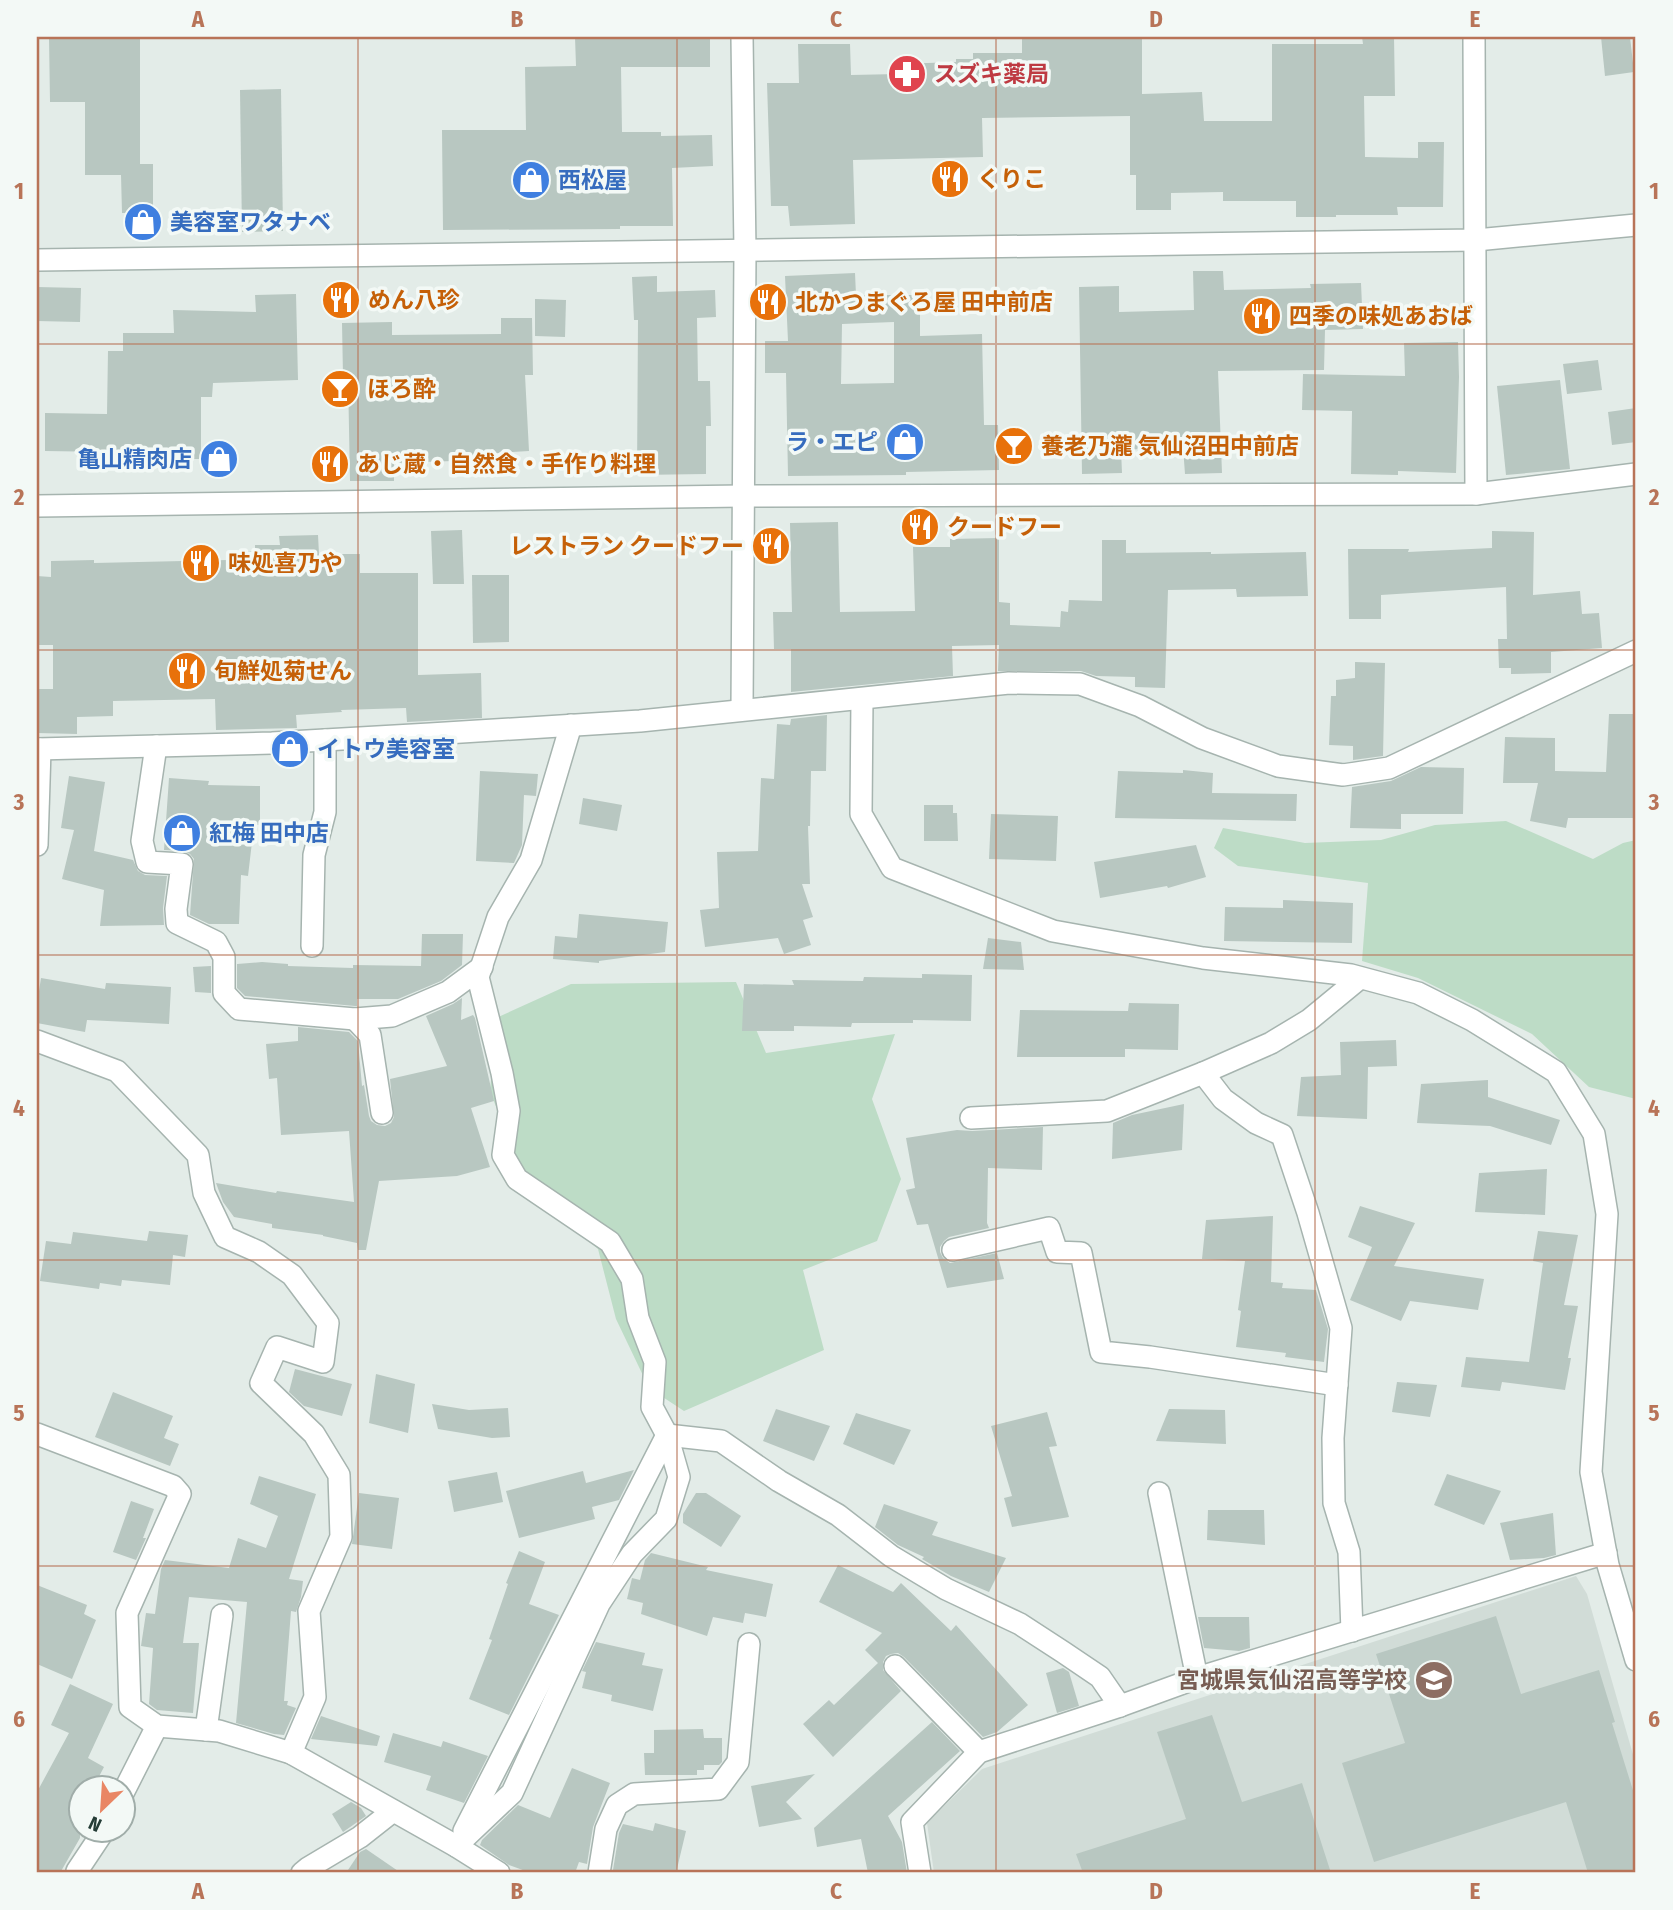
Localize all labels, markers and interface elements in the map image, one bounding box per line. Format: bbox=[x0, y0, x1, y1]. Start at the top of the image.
text: A bbox=[191, 5, 205, 33]
text: B bbox=[511, 5, 524, 33]
text: C bbox=[830, 5, 842, 33]
text: D bbox=[1149, 5, 1163, 33]
text: E bbox=[1470, 5, 1481, 33]
pharmacy icon: スズキ薬局 bbox=[886, 53, 928, 95]
place label: スズキ薬局 bbox=[934, 60, 1049, 88]
restaurant icon: くりこ bbox=[929, 158, 971, 200]
shop icon: 西松屋 bbox=[510, 159, 552, 201]
place label: くりこ bbox=[977, 165, 1046, 193]
place label: 西松屋 bbox=[558, 166, 627, 194]
text: 1 bbox=[14, 177, 24, 205]
text: 1 bbox=[1649, 177, 1659, 205]
shop icon: 美容室ワタナベ bbox=[122, 201, 164, 243]
place label: 美容室ワタナベ bbox=[170, 208, 331, 236]
restaurant icon: めん八珍 bbox=[320, 279, 362, 321]
restaurant icon: 北かつまぐろ屋 田中前店 bbox=[747, 281, 789, 323]
place label: めん八珍 bbox=[368, 286, 460, 314]
place label: 北かつまぐろ屋 田中前店 bbox=[795, 288, 1053, 316]
restaurant icon: 四季の味処あおば bbox=[1241, 295, 1283, 337]
place label: 四季の味処あおば bbox=[1289, 302, 1473, 330]
bar icon: ほろ酔 bbox=[319, 368, 361, 410]
place label: ほろ酔 bbox=[367, 375, 436, 403]
shop icon: ラ・エピ bbox=[884, 421, 926, 463]
bar icon: 養老乃瀧 気仙沼田中前店 bbox=[993, 425, 1035, 467]
place label: ラ・エピ bbox=[786, 428, 878, 456]
place label: 養老乃瀧 気仙沼田中前店 bbox=[1041, 432, 1299, 460]
shop icon: 亀山精肉店 bbox=[198, 438, 240, 480]
restaurant icon: あじ蔵・自然食・手作り料理 bbox=[309, 443, 351, 485]
place label: 亀山精肉店 bbox=[77, 445, 192, 473]
place label: あじ蔵・自然食・手作り料理 bbox=[357, 450, 656, 478]
text: 2 bbox=[13, 483, 25, 511]
text: 2 bbox=[1648, 483, 1660, 511]
restaurant icon: クードフー bbox=[899, 506, 941, 548]
place label: クードフー bbox=[947, 513, 1062, 541]
restaurant icon: レストラン クードフー bbox=[750, 525, 792, 567]
place label: レストラン クードフー bbox=[509, 532, 744, 560]
restaurant icon: 味処喜乃や bbox=[180, 542, 222, 584]
place label: 味処喜乃や bbox=[228, 549, 343, 577]
restaurant icon: 旬鮮処菊せん bbox=[166, 650, 208, 692]
place label: 旬鮮処菊せん bbox=[214, 657, 352, 685]
shop icon: イトウ美容室 bbox=[269, 728, 311, 770]
place label: イトウ美容室 bbox=[317, 735, 455, 763]
text: 3 bbox=[13, 788, 25, 816]
text: 3 bbox=[1648, 788, 1660, 816]
shop icon: 紅梅 田中店 bbox=[161, 812, 203, 854]
place label: 紅梅 田中店 bbox=[209, 819, 329, 847]
text: 4 bbox=[13, 1094, 25, 1122]
text: 4 bbox=[1648, 1094, 1660, 1122]
text: 5 bbox=[13, 1399, 25, 1427]
text: 5 bbox=[1648, 1399, 1660, 1427]
school or university icon: 宮城県気仙沼高等学校 bbox=[1413, 1659, 1455, 1701]
place label: 宮城県気仙沼高等学校 bbox=[1177, 1666, 1407, 1694]
text: 6 bbox=[13, 1705, 25, 1733]
text: 6 bbox=[1648, 1705, 1660, 1733]
north arrow bbox=[66, 1773, 136, 1843]
text: N bbox=[85, 1811, 105, 1837]
text: A bbox=[191, 1877, 205, 1905]
text: B bbox=[511, 1877, 524, 1905]
text: C bbox=[830, 1877, 842, 1905]
text: D bbox=[1149, 1877, 1163, 1905]
text: E bbox=[1470, 1877, 1481, 1905]

